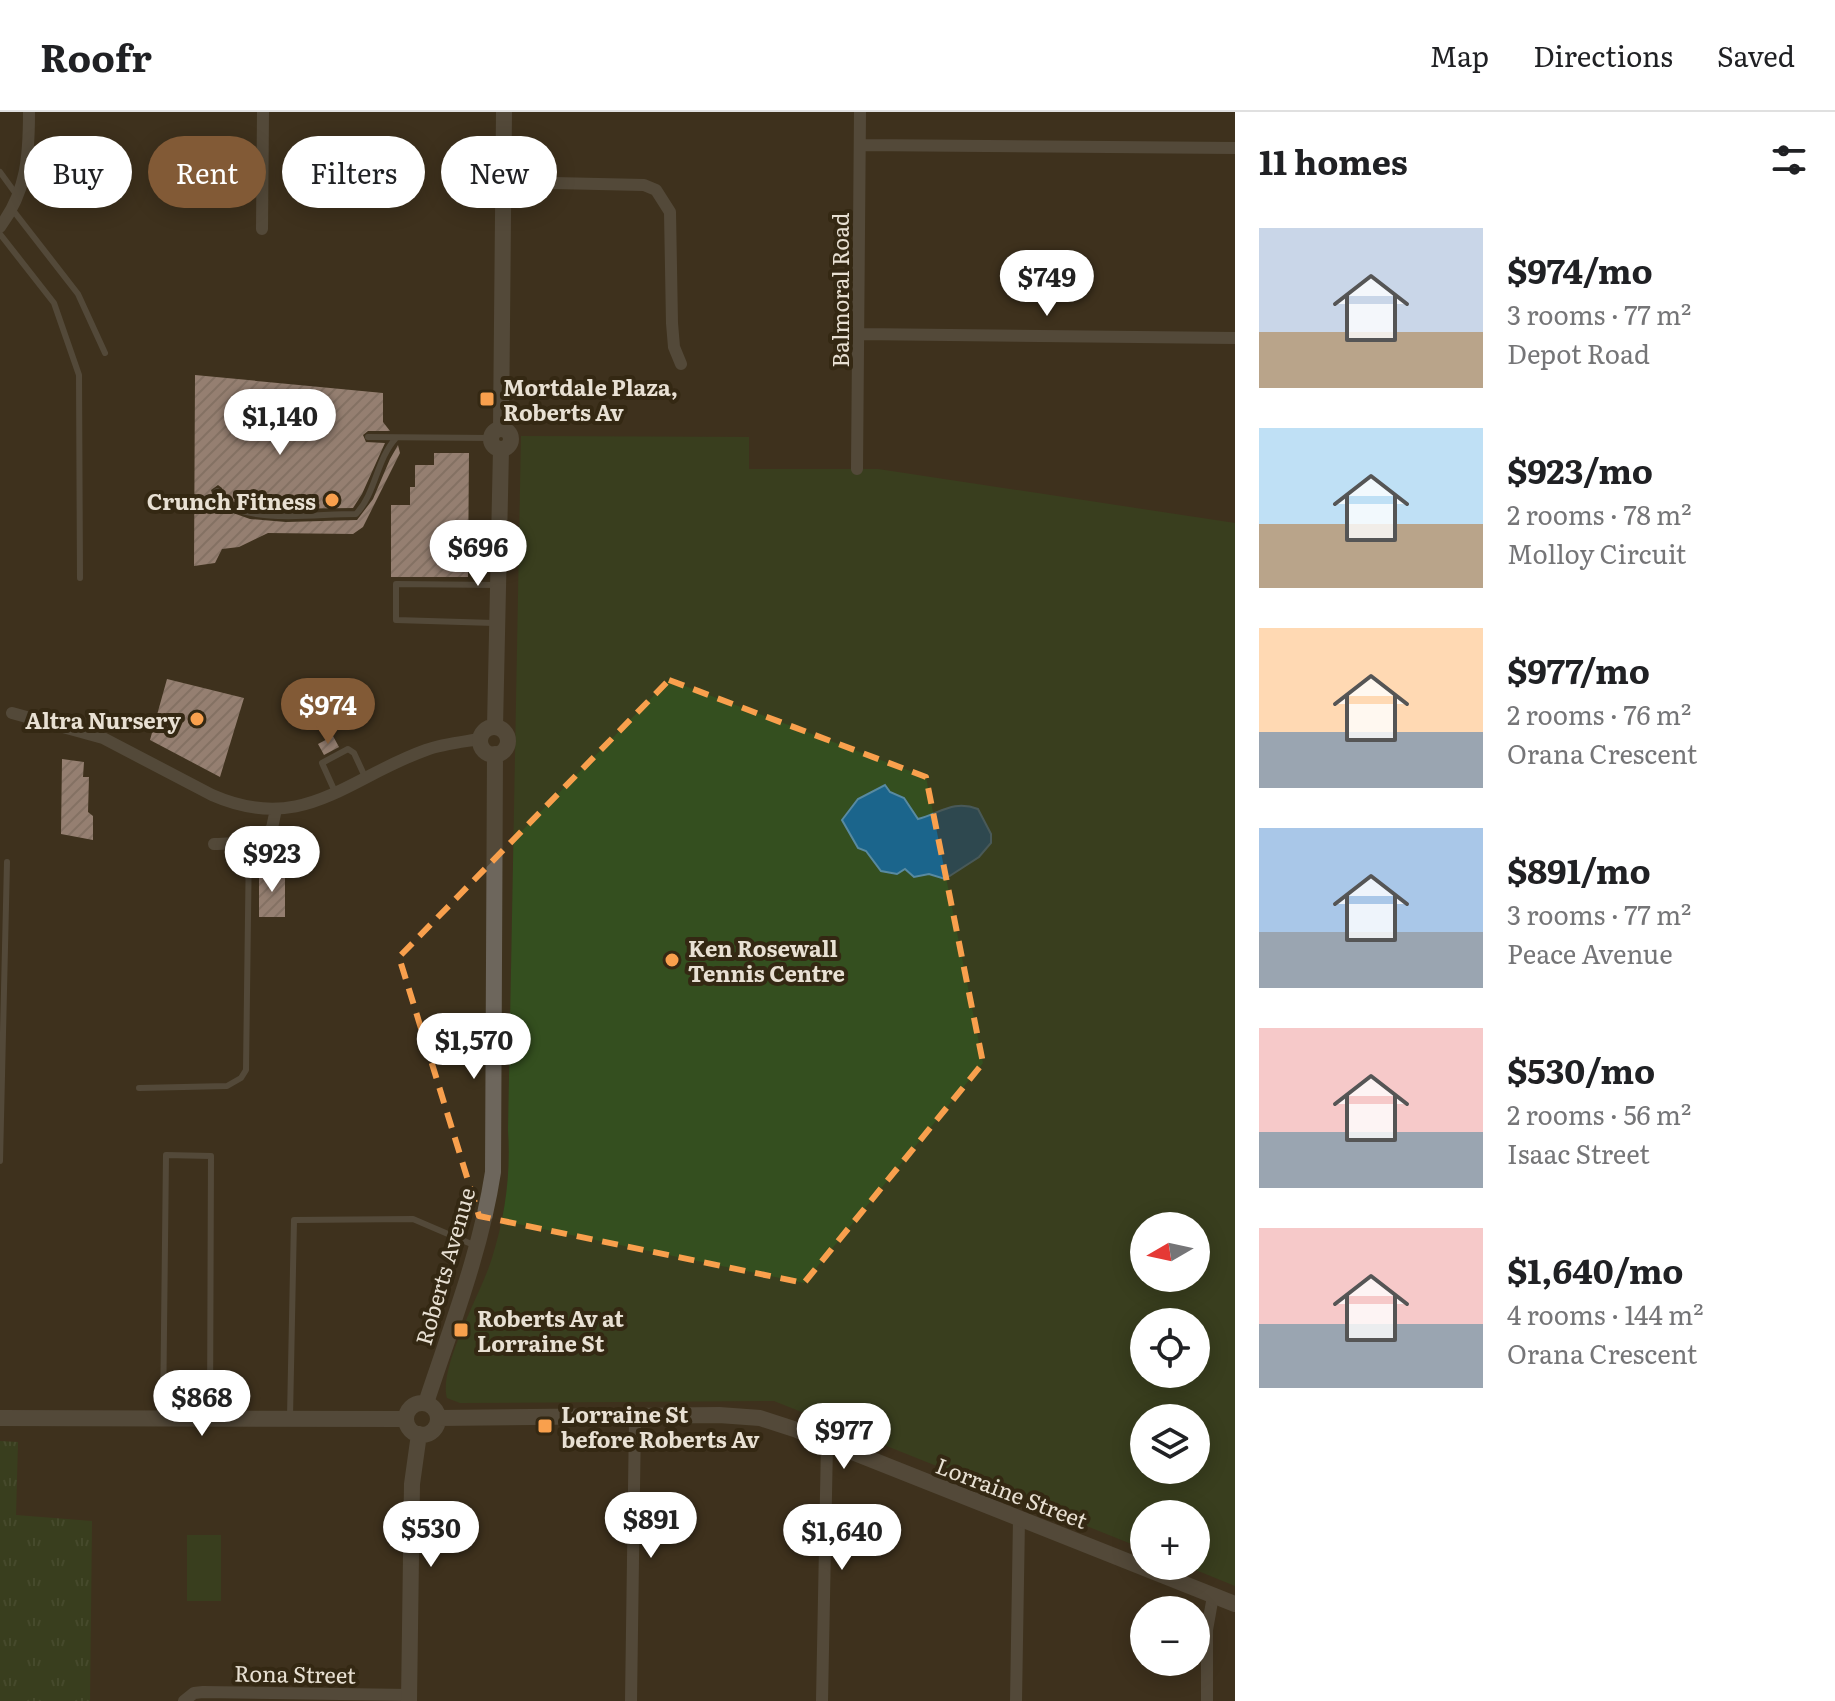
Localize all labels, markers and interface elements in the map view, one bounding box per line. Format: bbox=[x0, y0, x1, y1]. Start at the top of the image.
text: Roofr bbox=[40, 27, 152, 84]
text: Map bbox=[1430, 34, 1489, 76]
text: Directions bbox=[1533, 34, 1673, 76]
text: Saved bbox=[1717, 34, 1795, 76]
text: 11 homes bbox=[1259, 135, 1408, 185]
chip: Buy bbox=[24, 136, 132, 208]
chip: Rent bbox=[148, 136, 266, 208]
chip: Filters bbox=[282, 136, 425, 208]
chip: New bbox=[441, 136, 557, 208]
icon: filters bbox=[1767, 138, 1811, 182]
street label: Balmoral Road bbox=[823, 213, 856, 367]
text: $974/mo bbox=[1507, 244, 1653, 294]
pin: $749 bbox=[1000, 250, 1094, 318]
text: $749 bbox=[1018, 256, 1076, 295]
icon: home bbox=[1323, 260, 1419, 356]
text: 3 rooms · 77 m² bbox=[1507, 294, 1691, 333]
text: Depot Road bbox=[1507, 333, 1650, 372]
place label: Mortdale Plaza, Roberts Av bbox=[503, 370, 678, 428]
pin: $1,140 bbox=[215, 389, 345, 457]
marker: Mortdale Plaza, Roberts Av bbox=[478, 390, 496, 408]
text: $1,140 bbox=[242, 395, 318, 434]
text: $923/mo bbox=[1507, 444, 1653, 494]
icon: home bbox=[1323, 460, 1419, 556]
place label: Crunch Fitness bbox=[147, 484, 316, 517]
marker: Crunch Fitness bbox=[323, 491, 341, 509]
text: 2 rooms · 78 m² bbox=[1507, 494, 1692, 533]
pin: $696 bbox=[431, 520, 525, 588]
text: $696 bbox=[448, 526, 508, 565]
text: Molloy Circuit bbox=[1507, 533, 1686, 572]
text: $977/mo bbox=[1507, 644, 1650, 694]
icon: home bbox=[1323, 660, 1419, 756]
pin: $974 bbox=[281, 678, 375, 746]
text: $974 bbox=[299, 684, 357, 723]
text: 2 rooms · 76 m² bbox=[1507, 694, 1691, 733]
place label: Altra Nursery bbox=[25, 703, 182, 736]
marker: Altra Nursery bbox=[188, 710, 206, 728]
text: Orana Crescent bbox=[1507, 733, 1697, 772]
pin: $923 bbox=[225, 826, 319, 894]
text: $923 bbox=[243, 832, 301, 871]
text: $891/mo bbox=[1507, 844, 1651, 894]
icon: home bbox=[1323, 860, 1419, 956]
text: 3 rooms · 77 m² bbox=[1507, 894, 1691, 933]
place label: Ken Rosewall Tennis Centre bbox=[688, 931, 845, 989]
text: Peace Avenue bbox=[1507, 933, 1673, 972]
marker: Ken Rosewall Tennis Centre bbox=[663, 951, 681, 969]
pin: $1,570 bbox=[409, 1013, 539, 1081]
text: $1,570 bbox=[435, 1019, 513, 1058]
text: $530/mo bbox=[1507, 1044, 1655, 1094]
icon: home bbox=[1323, 1060, 1419, 1156]
text: 2 rooms · 56 m² bbox=[1507, 1094, 1691, 1133]
text: Isaac Street bbox=[1507, 1133, 1650, 1172]
street label: Roberts Avenue bbox=[406, 1183, 482, 1349]
north arrow bbox=[1130, 1212, 1210, 1292]
map controls bbox=[1130, 1212, 1210, 1676]
text: $1,640/mo bbox=[1507, 1244, 1684, 1294]
icon: home bbox=[1323, 1260, 1419, 1356]
text: 4 rooms · 144 m² bbox=[1507, 1294, 1703, 1333]
place label: Roberts Av at Lorraine St bbox=[477, 1301, 624, 1359]
button: locate bbox=[1130, 1308, 1210, 1388]
marker: Roberts Av at Lorraine St bbox=[452, 1321, 470, 1339]
text: Orana Crescent bbox=[1507, 1333, 1697, 1372]
pin: $868 bbox=[155, 1370, 249, 1438]
text: $868 bbox=[171, 1376, 233, 1415]
place label: Lorraine St before Roberts Av bbox=[561, 1397, 760, 1455]
pin: $977 bbox=[797, 1403, 891, 1471]
button: layers bbox=[1130, 1404, 1210, 1484]
text: $977 bbox=[815, 1409, 873, 1448]
marker: Lorraine St before Roberts Av bbox=[536, 1417, 554, 1435]
street label: Lorraine Street bbox=[931, 1448, 1093, 1536]
pin: $891 bbox=[604, 1492, 698, 1560]
text: $891 bbox=[623, 1498, 679, 1537]
button: + bbox=[1130, 1500, 1210, 1580]
pin: $530 bbox=[384, 1501, 478, 1569]
pin: $1,640 bbox=[777, 1504, 907, 1572]
text: $530 bbox=[401, 1507, 461, 1546]
text: $1,640 bbox=[801, 1510, 883, 1549]
button: − bbox=[1130, 1596, 1210, 1676]
street label: Rona Street bbox=[234, 1655, 356, 1691]

